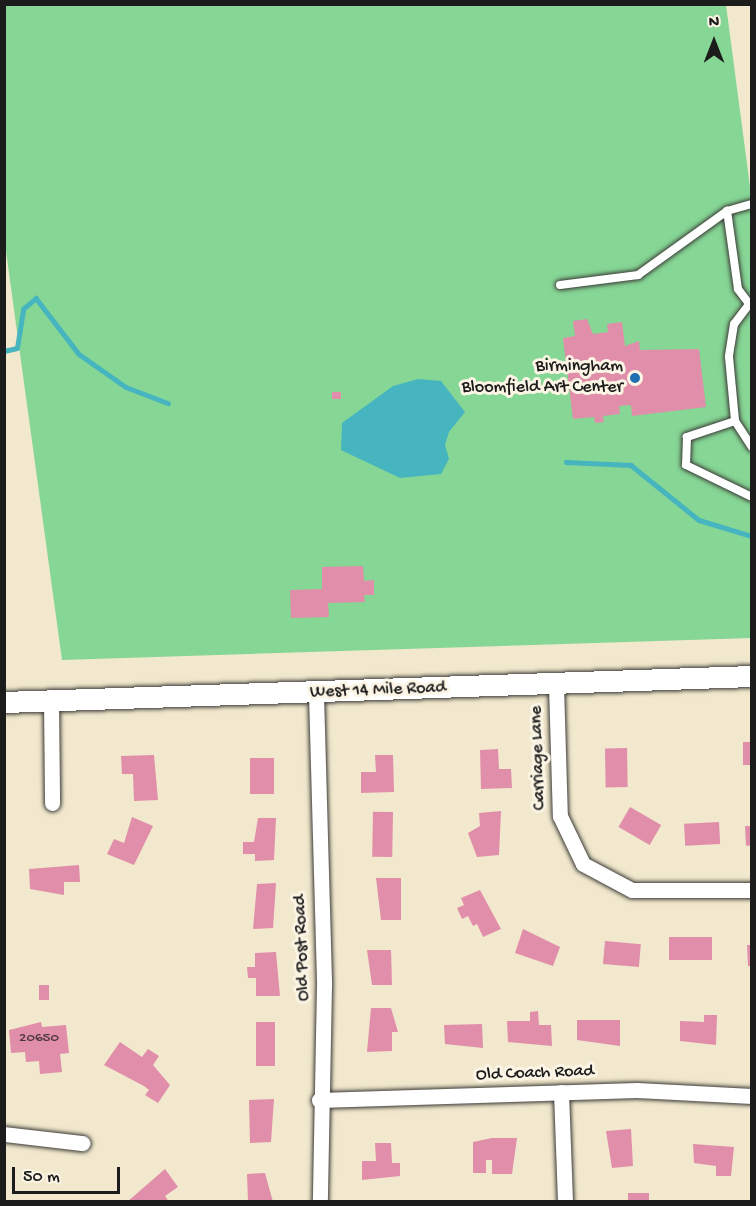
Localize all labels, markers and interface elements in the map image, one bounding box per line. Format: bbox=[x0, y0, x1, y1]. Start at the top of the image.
north arrow bbox=[684, 12, 744, 72]
text: N bbox=[709, 14, 719, 33]
place label: Birmingham Bloomfield Art Center bbox=[462, 357, 623, 400]
marker: Birmingham Bloomfield Art Center bbox=[628, 371, 642, 385]
street label: West 14 Mile Road bbox=[310, 678, 446, 704]
street label: Carriage Lane bbox=[526, 705, 552, 811]
street label: Old Post Road bbox=[290, 894, 316, 1002]
house number: 20650 bbox=[19, 1030, 59, 1048]
street label: Old Coach Road bbox=[476, 1061, 594, 1087]
scale bar bbox=[15, 1155, 123, 1193]
text: 50 m bbox=[23, 1167, 60, 1188]

